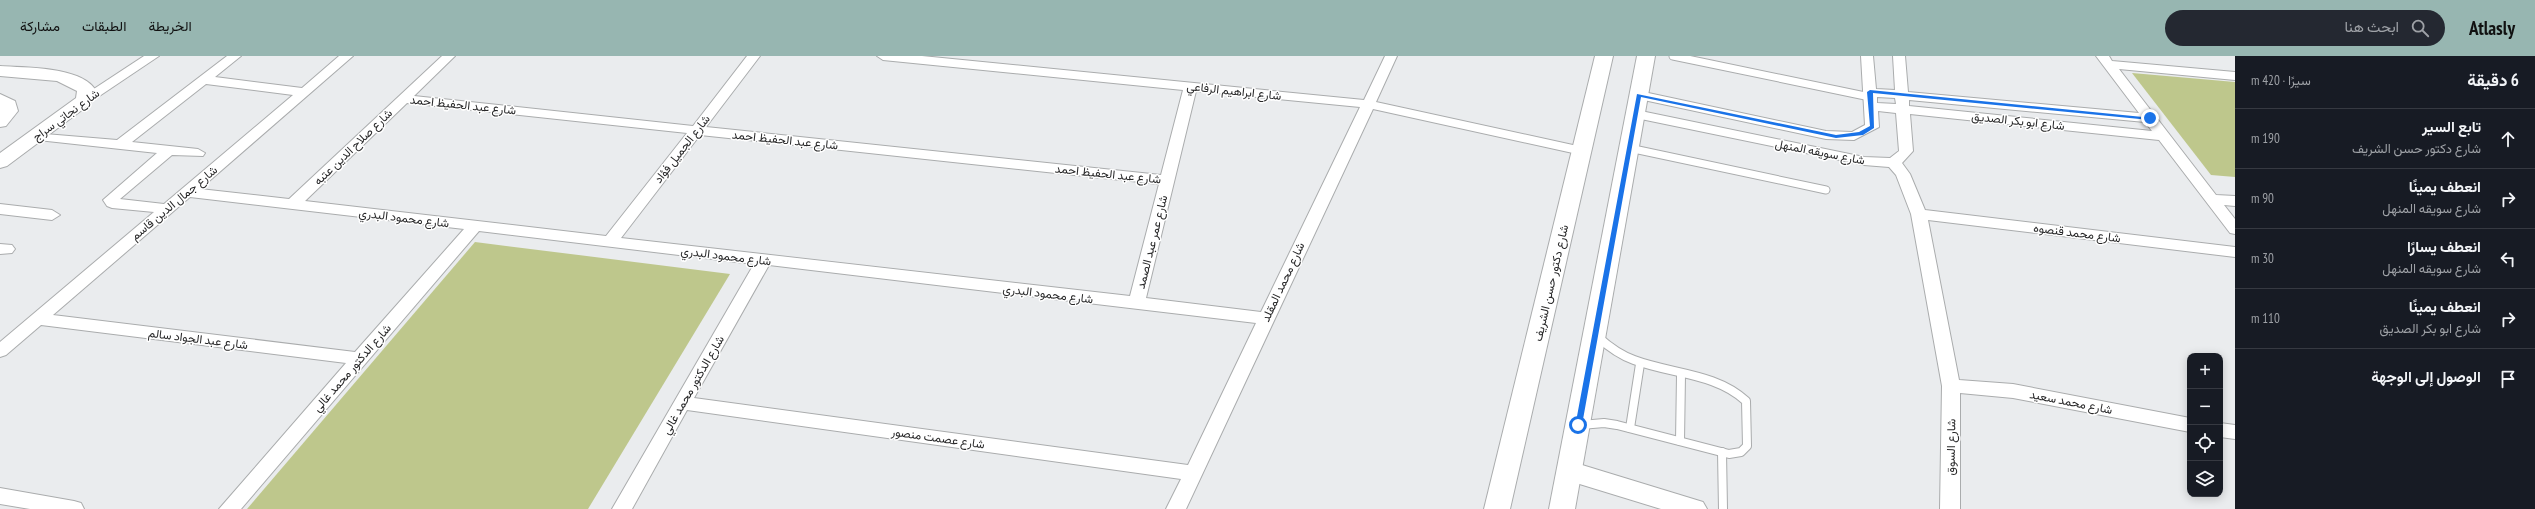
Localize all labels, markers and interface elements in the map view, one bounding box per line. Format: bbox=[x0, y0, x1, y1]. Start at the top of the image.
search box bbox=[2165, 10, 2445, 46]
text: Atlasly bbox=[2469, 16, 2515, 40]
text: مشاركة bbox=[20, 17, 60, 35]
text: الطبقات bbox=[82, 17, 126, 35]
text: الخريطة bbox=[148, 17, 192, 35]
text: ابحث هنا bbox=[2344, 17, 2399, 36]
icon: search bbox=[2409, 17, 2431, 39]
text: 6 دقيقة bbox=[2467, 69, 2519, 91]
text: سيرًا · 420 m bbox=[2251, 72, 2311, 89]
street label: شارع ابراهيم الرفاعي bbox=[1186, 78, 1282, 106]
street label: شارع نجاتي سراج bbox=[29, 85, 104, 146]
street label: شارع عبد الحفيظ احمد bbox=[409, 91, 517, 120]
street label: شارع صلاح الدين عتبه bbox=[310, 105, 396, 189]
street label: شارع ابو بكر الصديق bbox=[1970, 108, 2065, 135]
route end bbox=[2141, 109, 2159, 127]
street label: شارع الجميل فؤاد bbox=[650, 111, 715, 187]
text: تابع السير bbox=[2422, 117, 2481, 136]
street label: شارع عبد الحفيظ احمد bbox=[731, 126, 839, 155]
icon: ahead bbox=[2497, 128, 2519, 150]
text: 190 m bbox=[2251, 130, 2280, 147]
street label: شارع سويقه المنهل bbox=[1774, 135, 1866, 170]
text: شارع دكتور حسن الشريف bbox=[2352, 140, 2481, 157]
street label: شارع عبد الحفيظ احمد bbox=[1054, 160, 1162, 189]
street label: شارع جمال الدين قاسم bbox=[127, 162, 221, 245]
text: انعطف يمينًا bbox=[2409, 177, 2481, 196]
icon: right bbox=[2497, 188, 2519, 210]
text: 90 m bbox=[2251, 190, 2274, 207]
street label: شارع عمر عبد الصمد bbox=[1133, 193, 1172, 291]
text: شارع سويقه المنهل bbox=[2382, 200, 2481, 217]
street label: شارع محمود البدري bbox=[358, 205, 450, 233]
street label: شارع محمد قنصوه bbox=[2032, 220, 2122, 247]
street label: شارع دكتور حسن الشريف bbox=[1530, 223, 1573, 343]
text: انعطف يسارًا bbox=[2407, 237, 2481, 256]
street label: شارع محمد المقلد bbox=[1258, 239, 1309, 325]
street label: شارع محمود البدري bbox=[680, 243, 772, 271]
icon: left bbox=[2497, 248, 2519, 270]
text: 30 m bbox=[2251, 250, 2274, 267]
text: شارع سويقه المنهل bbox=[2382, 260, 2481, 277]
street label: شارع محمود البدري bbox=[1002, 281, 1094, 309]
text: انعطف يمينًا bbox=[2409, 297, 2481, 316]
icon: right bbox=[2497, 308, 2519, 330]
text: 110 m bbox=[2251, 310, 2280, 327]
text: شارع ابو بكر الصديق bbox=[2380, 320, 2481, 337]
street label: شارع الدكتور محمد غالي bbox=[309, 321, 396, 417]
street label: شارع عبد الجواد سالم bbox=[147, 325, 249, 354]
street label: شارع الدكتور محمد غالي bbox=[658, 333, 730, 438]
map controls bbox=[2187, 353, 2223, 497]
button: + bbox=[2187, 353, 2223, 389]
text: الوصول إلى الوجهة bbox=[2371, 367, 2481, 386]
icon: arrive bbox=[2497, 368, 2519, 390]
street label: شارع محمد سعيد bbox=[2028, 386, 2114, 419]
button: − bbox=[2187, 389, 2223, 425]
route start bbox=[1569, 416, 1587, 434]
street label: شارع السوق bbox=[1943, 419, 1960, 476]
street label: شارع عصمت منصور bbox=[889, 423, 986, 453]
button: locate bbox=[2187, 425, 2223, 461]
button: layers bbox=[2187, 461, 2223, 497]

